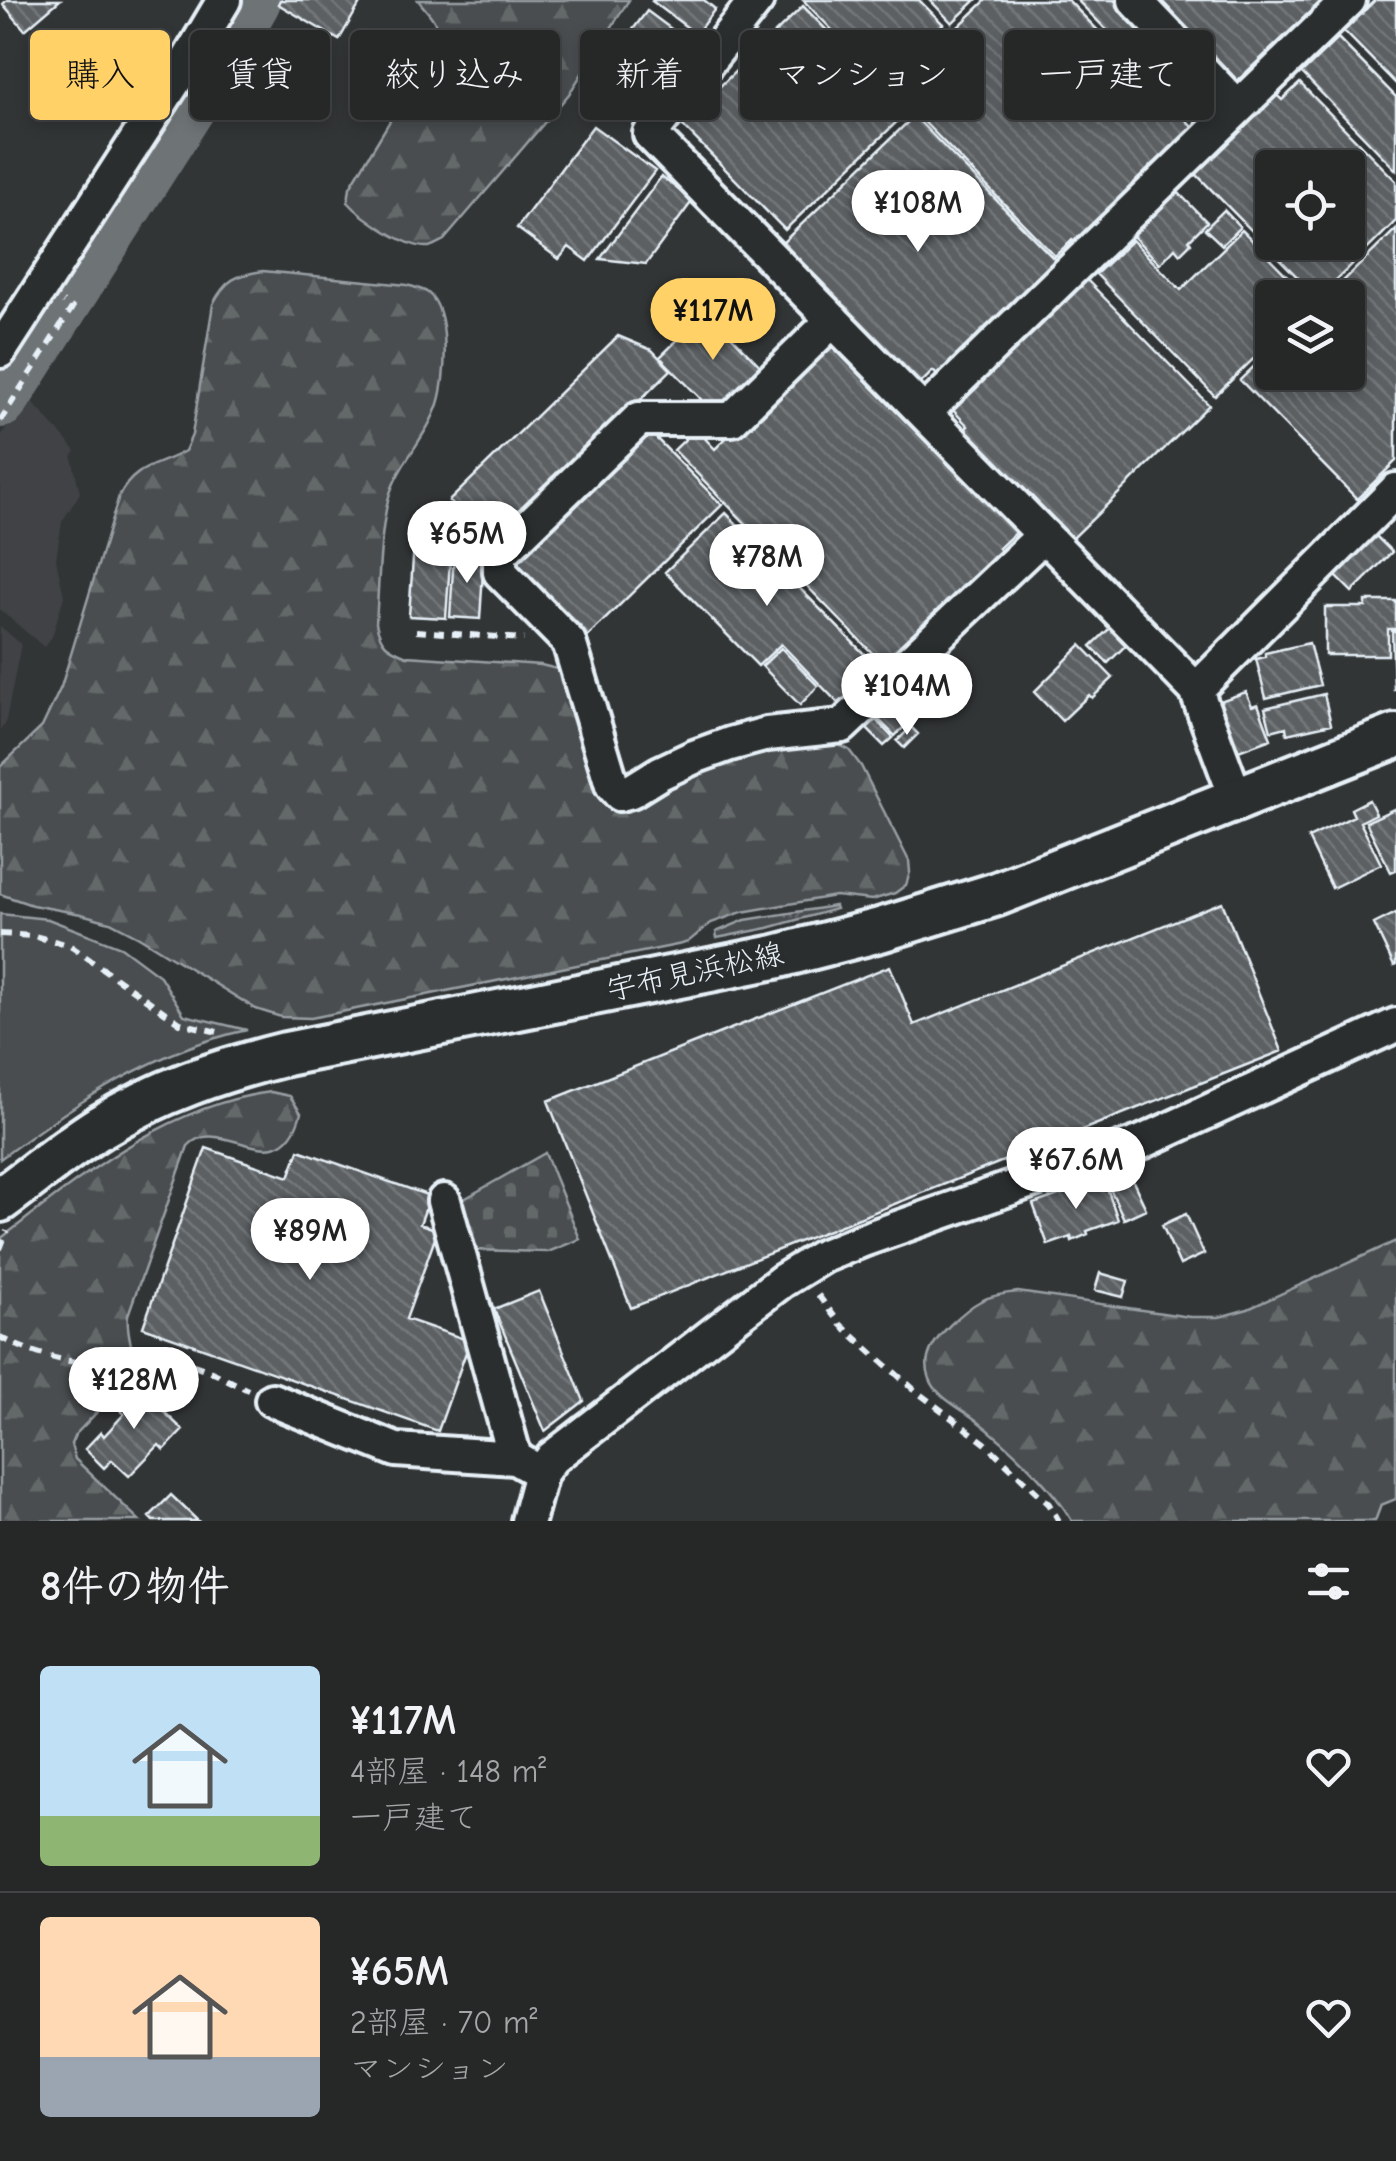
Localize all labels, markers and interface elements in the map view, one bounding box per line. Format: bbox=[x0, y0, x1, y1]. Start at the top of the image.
chip: 購入 bbox=[30, 30, 170, 120]
chip: 賃貸 bbox=[190, 30, 330, 120]
chip: 絞り込み bbox=[350, 30, 560, 120]
chip: 新着 bbox=[580, 30, 720, 120]
chip: マンション bbox=[740, 30, 984, 120]
chip: 一戸建て bbox=[1004, 30, 1214, 120]
map controls bbox=[1255, 150, 1365, 390]
button: locate bbox=[1255, 150, 1365, 260]
pin: ¥108M bbox=[848, 170, 988, 255]
text: ¥108M bbox=[874, 184, 962, 221]
pin: ¥117M bbox=[643, 278, 783, 363]
button: layers bbox=[1255, 280, 1365, 390]
text: ¥117M bbox=[672, 292, 754, 329]
pin: ¥65M bbox=[408, 501, 526, 586]
text: ¥65M bbox=[429, 515, 505, 552]
pin: ¥78M bbox=[708, 524, 826, 609]
text: ¥78M bbox=[731, 538, 803, 575]
pin: ¥104M bbox=[837, 653, 977, 738]
text: ¥104M bbox=[863, 667, 951, 704]
street label: 宇布見浜松線 bbox=[603, 936, 787, 1008]
pin: ¥67.6M bbox=[995, 1127, 1157, 1212]
text: ¥67.6M bbox=[1028, 1141, 1124, 1178]
pin: ¥89M bbox=[251, 1198, 369, 1283]
text: ¥89M bbox=[273, 1212, 347, 1249]
pin: ¥128M bbox=[64, 1347, 204, 1432]
text: ¥128M bbox=[91, 1361, 177, 1398]
icon: filters bbox=[1301, 1554, 1356, 1609]
text: 8件の物件 bbox=[40, 1562, 230, 1611]
text: ¥117M bbox=[350, 1696, 456, 1745]
icon: home bbox=[120, 1706, 240, 1826]
icon: heart bbox=[1301, 1739, 1356, 1794]
text: 4部屋 · 148 m² bbox=[350, 1753, 546, 1790]
text: 一戸建て bbox=[350, 1799, 478, 1836]
text: ¥65M bbox=[350, 1947, 449, 1996]
icon: home bbox=[120, 1957, 240, 2077]
icon: heart bbox=[1301, 1990, 1356, 2045]
text: 2部屋 · 70 m² bbox=[350, 2004, 538, 2041]
text: マンション bbox=[350, 2050, 509, 2087]

